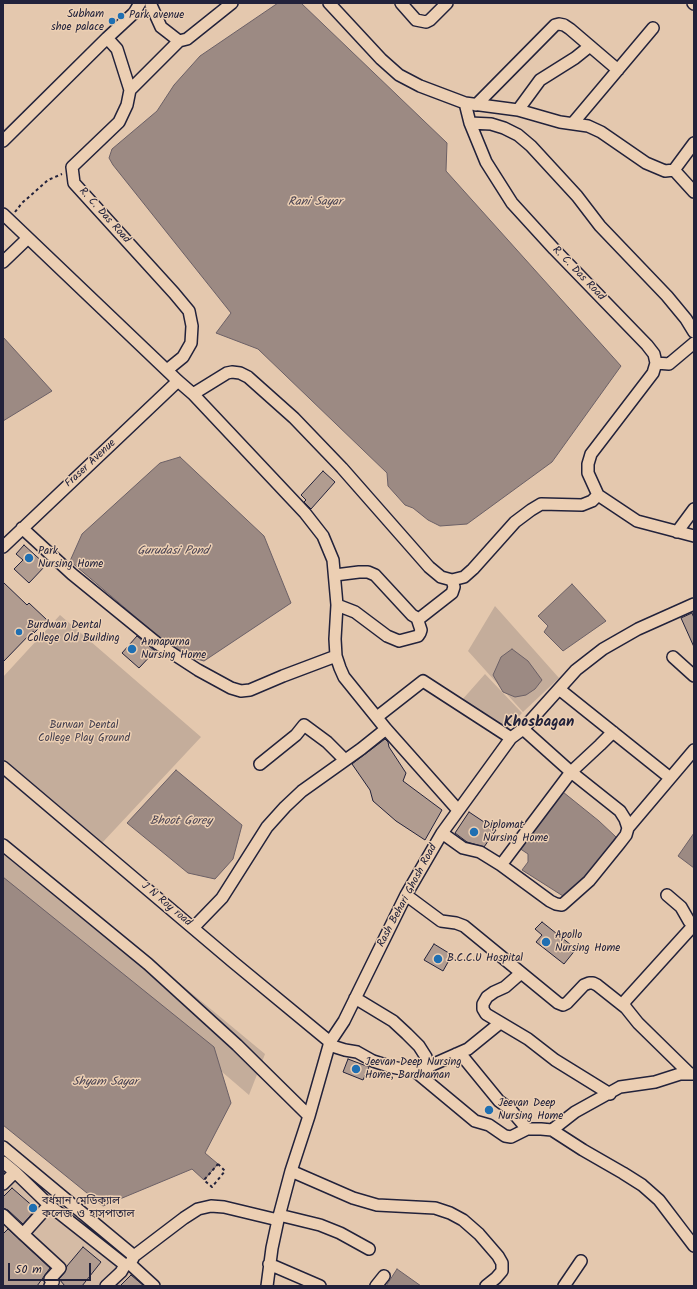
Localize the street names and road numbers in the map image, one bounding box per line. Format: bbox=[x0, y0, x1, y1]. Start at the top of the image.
street label: R. C. Das Road bbox=[76, 185, 132, 247]
street label: R. C. Das Road bbox=[549, 244, 607, 304]
street label: Fraser Avenue bbox=[63, 437, 119, 491]
street label: Rash Behari Ghosh Road bbox=[375, 842, 441, 950]
street label: J N Roy road bbox=[138, 880, 194, 930]

